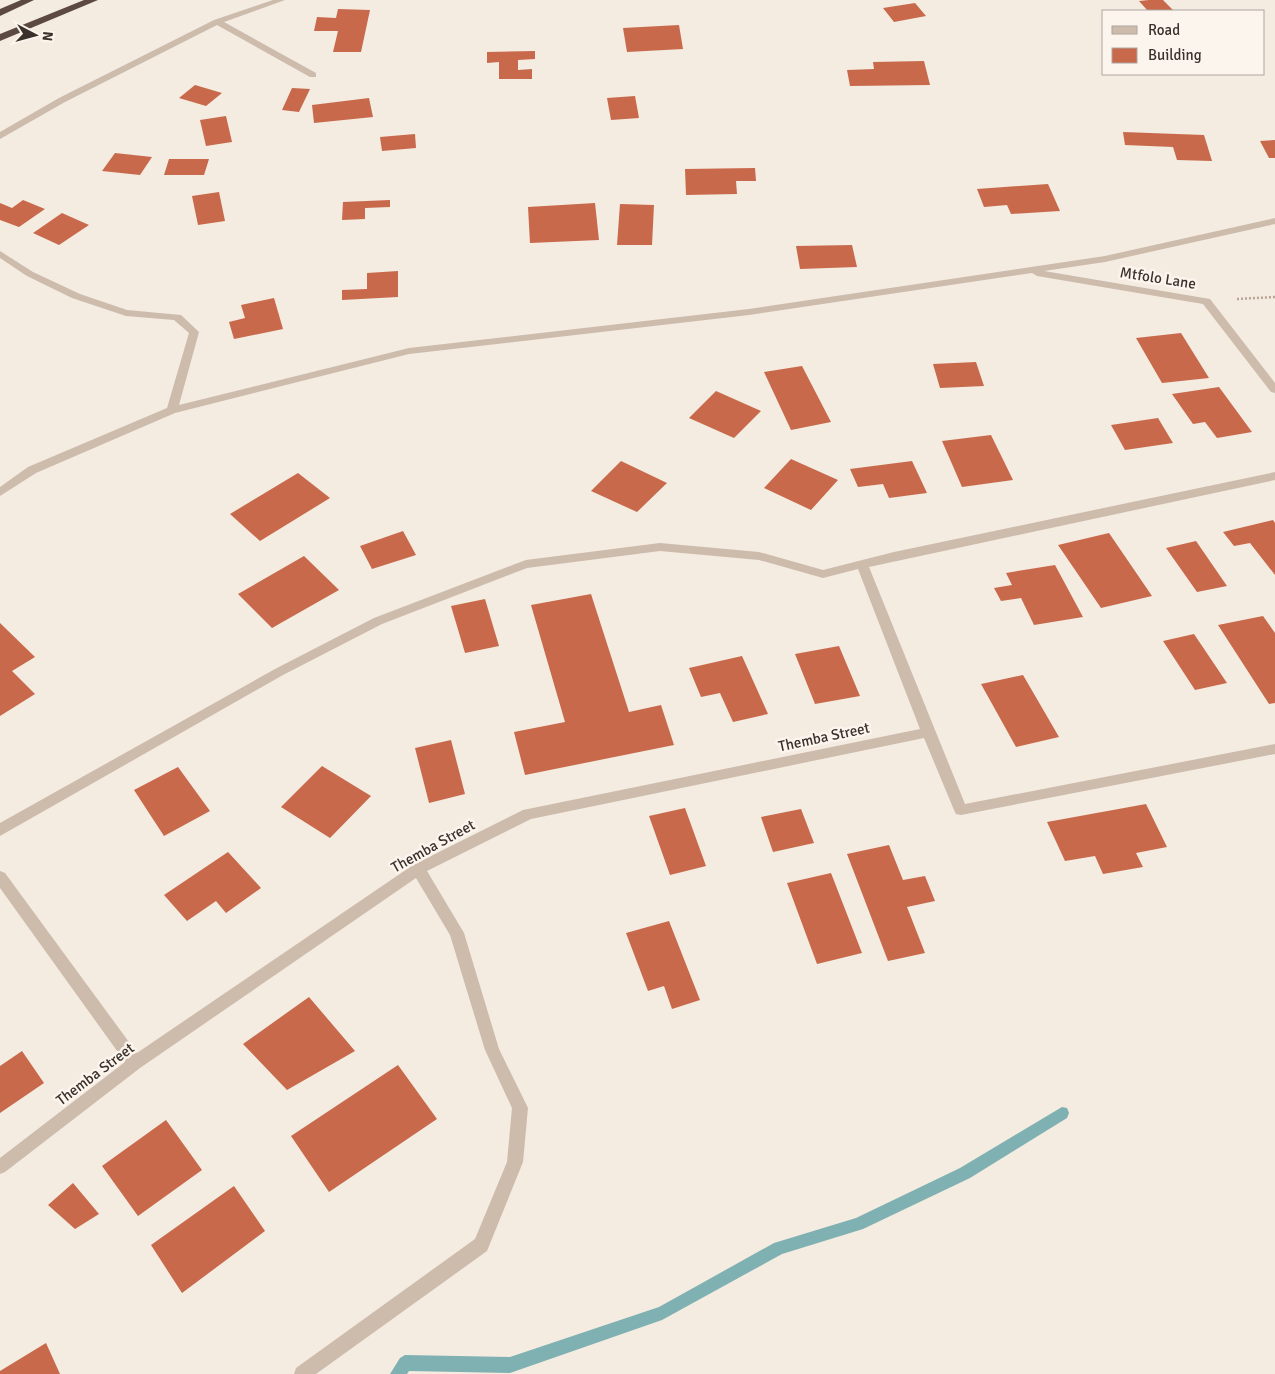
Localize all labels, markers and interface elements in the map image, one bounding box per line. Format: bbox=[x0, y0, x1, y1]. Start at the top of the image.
north arrow bbox=[10, 10, 60, 60]
legend bbox=[1102, 10, 1265, 75]
text: Road bbox=[1148, 21, 1180, 39]
text: N bbox=[38, 31, 56, 42]
text: Building bbox=[1148, 46, 1202, 64]
street label: Mtfolo Lane bbox=[1119, 263, 1197, 293]
street label: Themba Street bbox=[777, 719, 871, 755]
street label: Themba Street bbox=[388, 816, 478, 876]
street label: Themba Street bbox=[52, 1039, 138, 1109]

